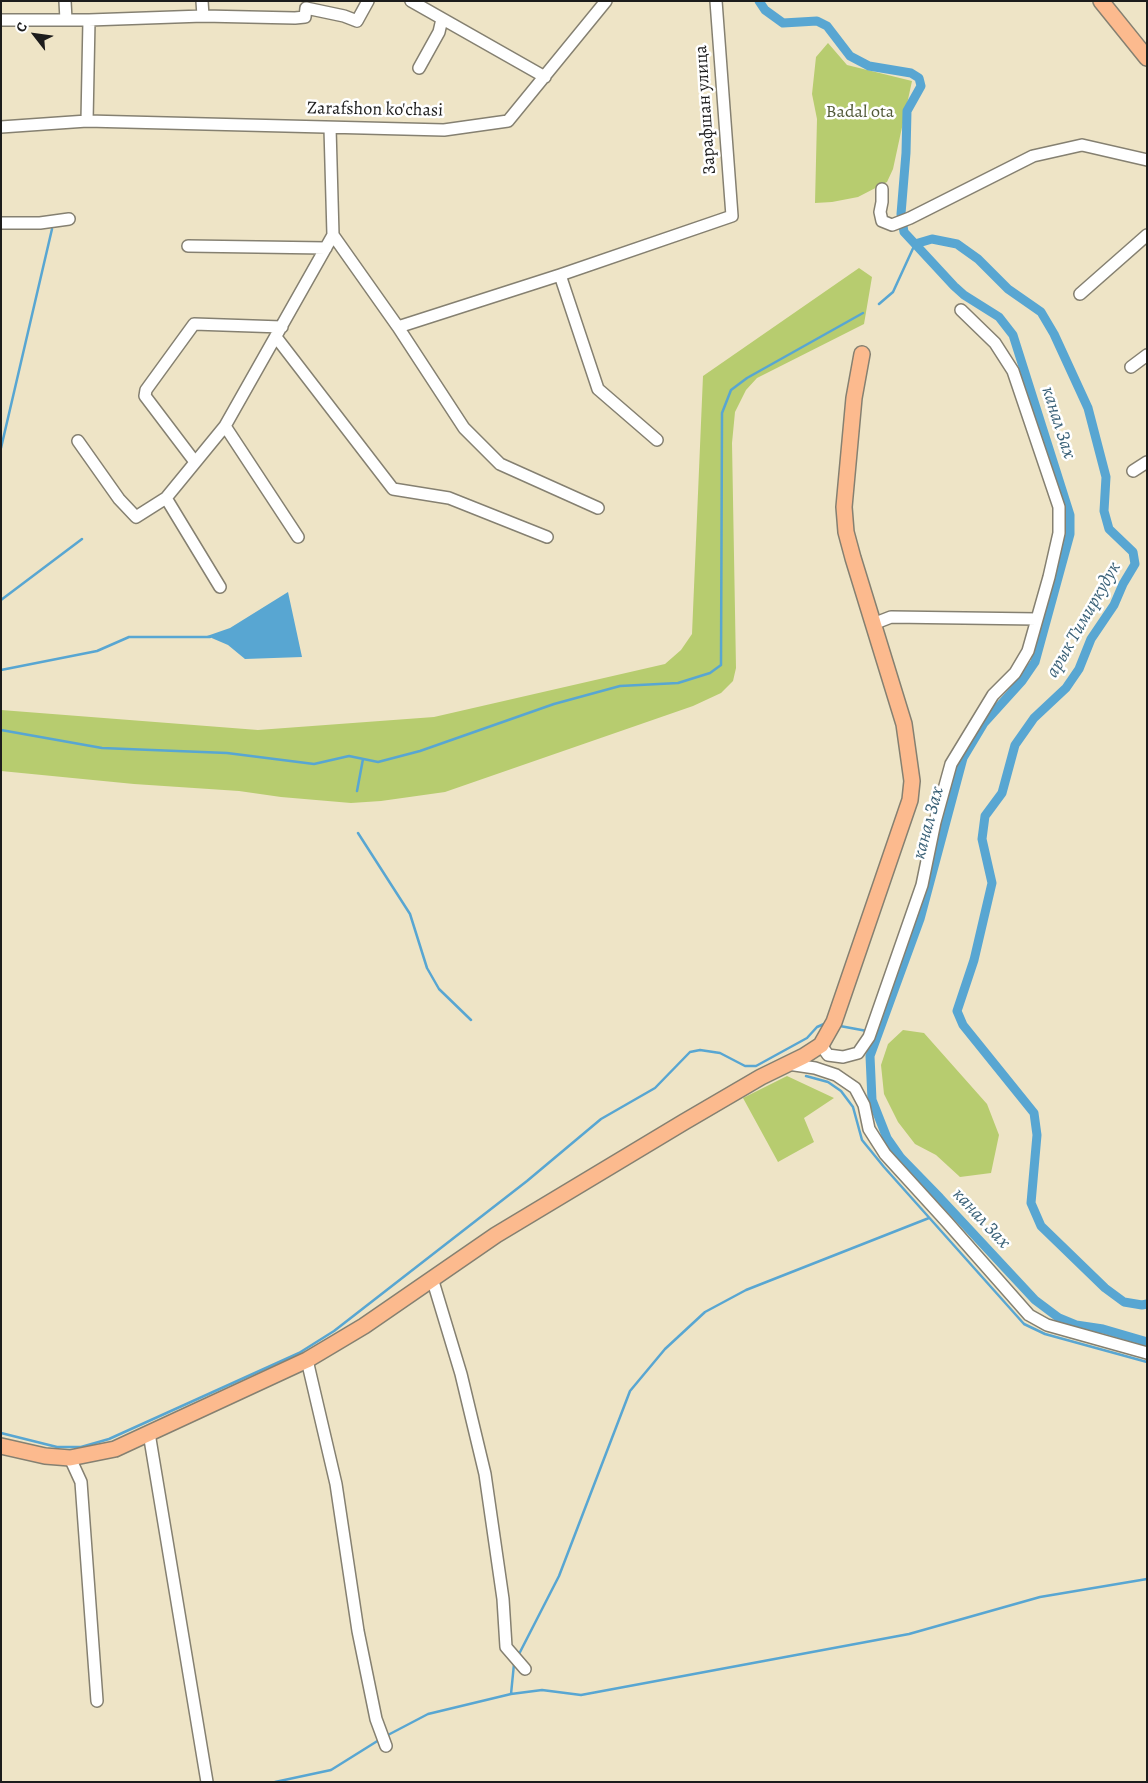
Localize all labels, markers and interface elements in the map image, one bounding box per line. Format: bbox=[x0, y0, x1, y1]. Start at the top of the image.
north arrow bbox=[10, 10, 60, 60]
text: С bbox=[11, 19, 32, 36]
street label: Зарафшан улица bbox=[691, 45, 721, 175]
street label: Zarafshon ko'chasi bbox=[307, 98, 443, 122]
park label: Badal ota bbox=[826, 102, 894, 124]
water label: канал Зах bbox=[1036, 384, 1080, 462]
water label: арык Тимиркудук bbox=[1042, 558, 1126, 682]
water label: канал Зах bbox=[908, 784, 950, 862]
water label: канал Зах bbox=[947, 1184, 1015, 1254]

